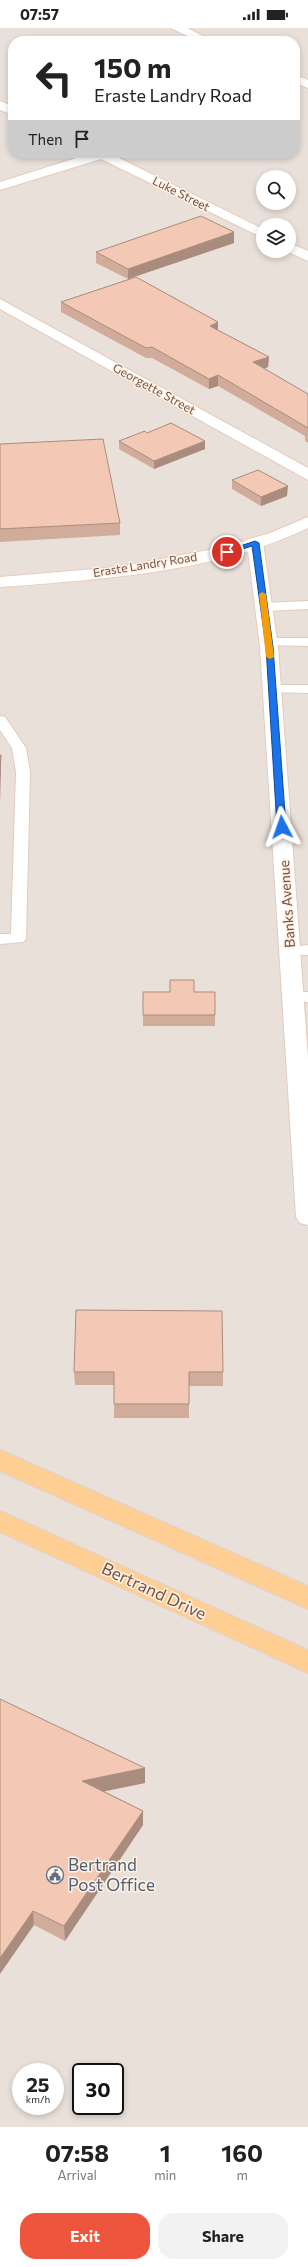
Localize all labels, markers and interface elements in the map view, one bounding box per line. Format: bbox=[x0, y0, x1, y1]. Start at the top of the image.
text: 07:57 bbox=[20, 5, 59, 23]
text: 150 m bbox=[94, 50, 171, 84]
icon: left bbox=[28, 52, 80, 104]
text: Eraste Landry Road bbox=[94, 84, 252, 106]
icon: arrive bbox=[71, 128, 93, 150]
text: Then bbox=[28, 130, 63, 148]
map controls bbox=[256, 170, 296, 258]
button: search bbox=[256, 170, 296, 210]
street label: Luke Street bbox=[150, 173, 212, 214]
button: layers bbox=[256, 218, 296, 258]
street label: Georgette Street bbox=[111, 360, 198, 417]
pin bbox=[210, 535, 244, 569]
icon: arrive bbox=[216, 541, 238, 563]
street label: Eraste Landry Road bbox=[92, 549, 198, 579]
position arrow bbox=[261, 806, 303, 848]
street label: Banks Avenue bbox=[275, 860, 298, 948]
street label: Bertrand Drive bbox=[99, 1557, 210, 1624]
place label: Bertrand Post Office bbox=[68, 1854, 155, 1895]
public building icon: Bertrand Post Office bbox=[45, 1865, 65, 1885]
speed limit sign: 30 bbox=[72, 2063, 124, 2115]
text: 25 bbox=[26, 2072, 50, 2096]
text: km/h bbox=[26, 2093, 50, 2105]
text: 07:58 bbox=[45, 2138, 109, 2167]
text: 1 bbox=[160, 2138, 171, 2167]
text: 160 bbox=[221, 2138, 263, 2167]
text: Arrival bbox=[57, 2167, 97, 2183]
text: min bbox=[154, 2167, 176, 2183]
text: m bbox=[236, 2167, 248, 2183]
button: Exit bbox=[20, 2213, 150, 2259]
button: Share bbox=[158, 2213, 288, 2259]

